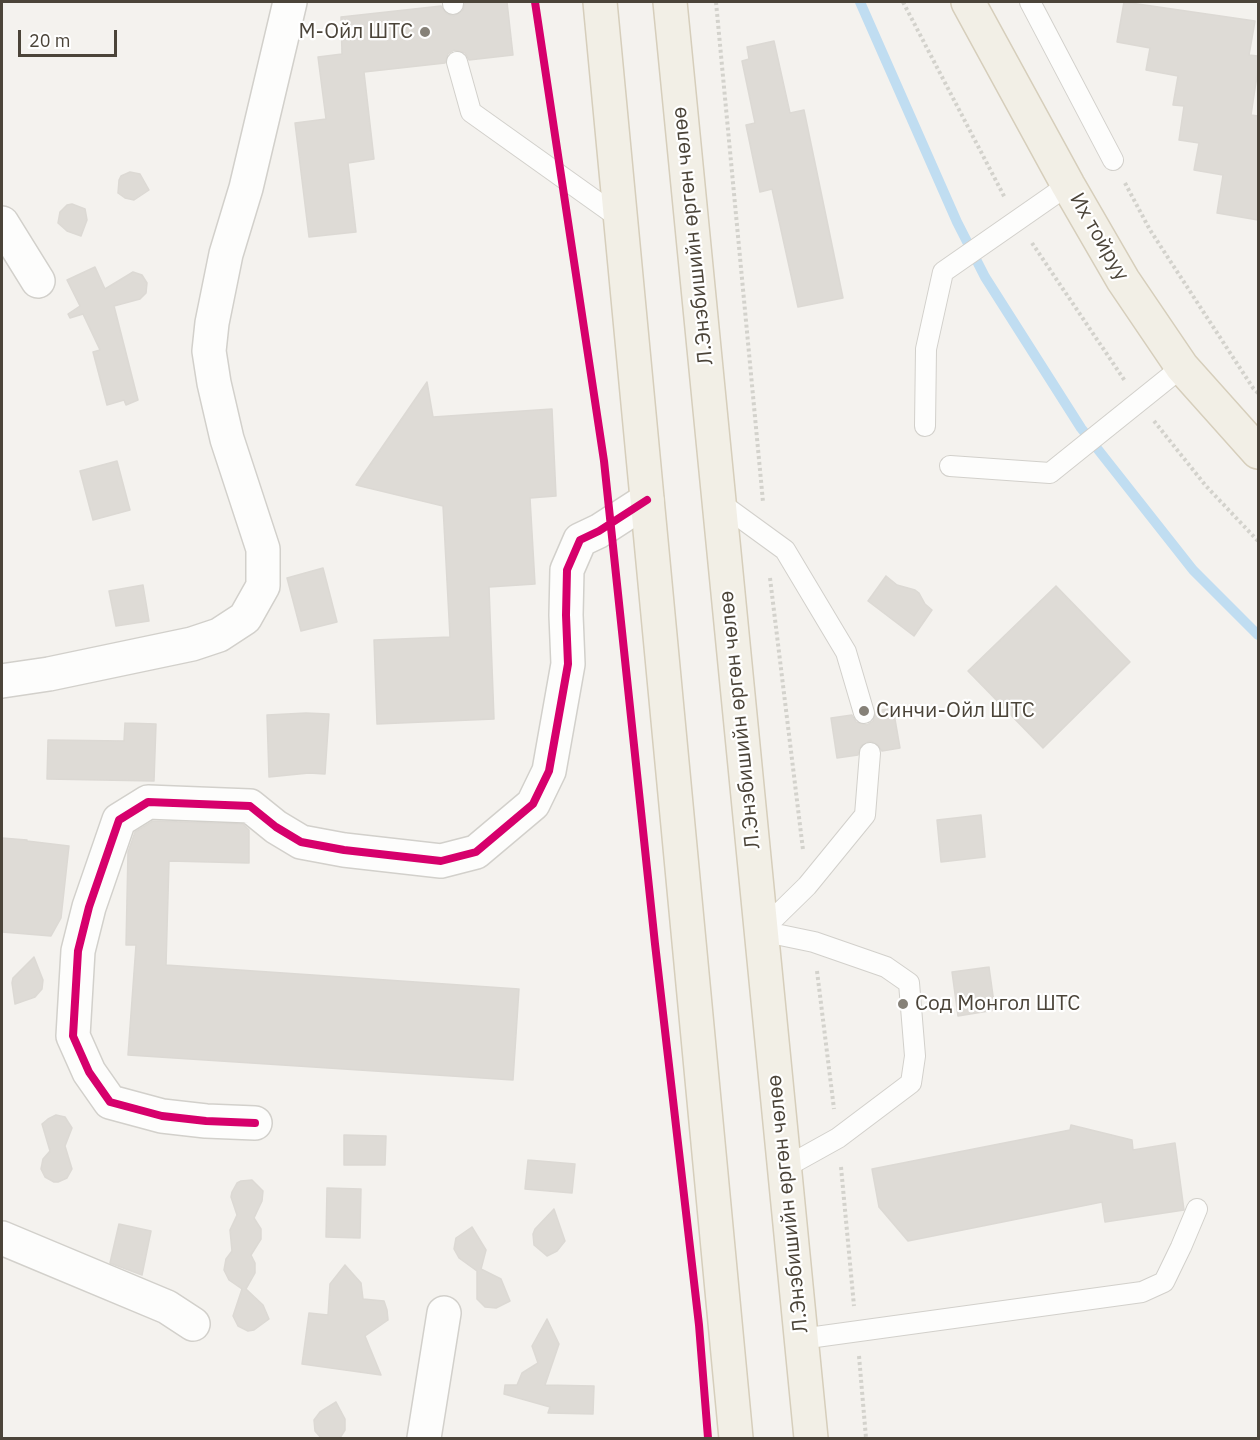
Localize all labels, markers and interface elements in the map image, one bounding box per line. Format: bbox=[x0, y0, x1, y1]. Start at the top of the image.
scale bar bbox=[21, 18, 120, 56]
place label: М-Ойл ШТС bbox=[299, 19, 413, 45]
marker: М-Ойл ШТС bbox=[418, 25, 432, 39]
text: 20 m bbox=[29, 29, 71, 52]
street label: Л.Энэбишийн өргөн чөлөө bbox=[667, 106, 719, 366]
street label: Их тойруу bbox=[1064, 189, 1134, 285]
street label: Л.Энэбишийн өргөн чөлөө bbox=[714, 590, 766, 850]
place label: Синчи-Ойл ШТС bbox=[876, 698, 1035, 724]
marker: Синчи-Ойл ШТС bbox=[857, 704, 871, 718]
place label: Сод Монгол ШТС bbox=[915, 991, 1080, 1017]
marker: Сод Монгол ШТС bbox=[896, 997, 910, 1011]
street label: Л.Энэбишийн өргөн чөлөө bbox=[762, 1074, 814, 1334]

